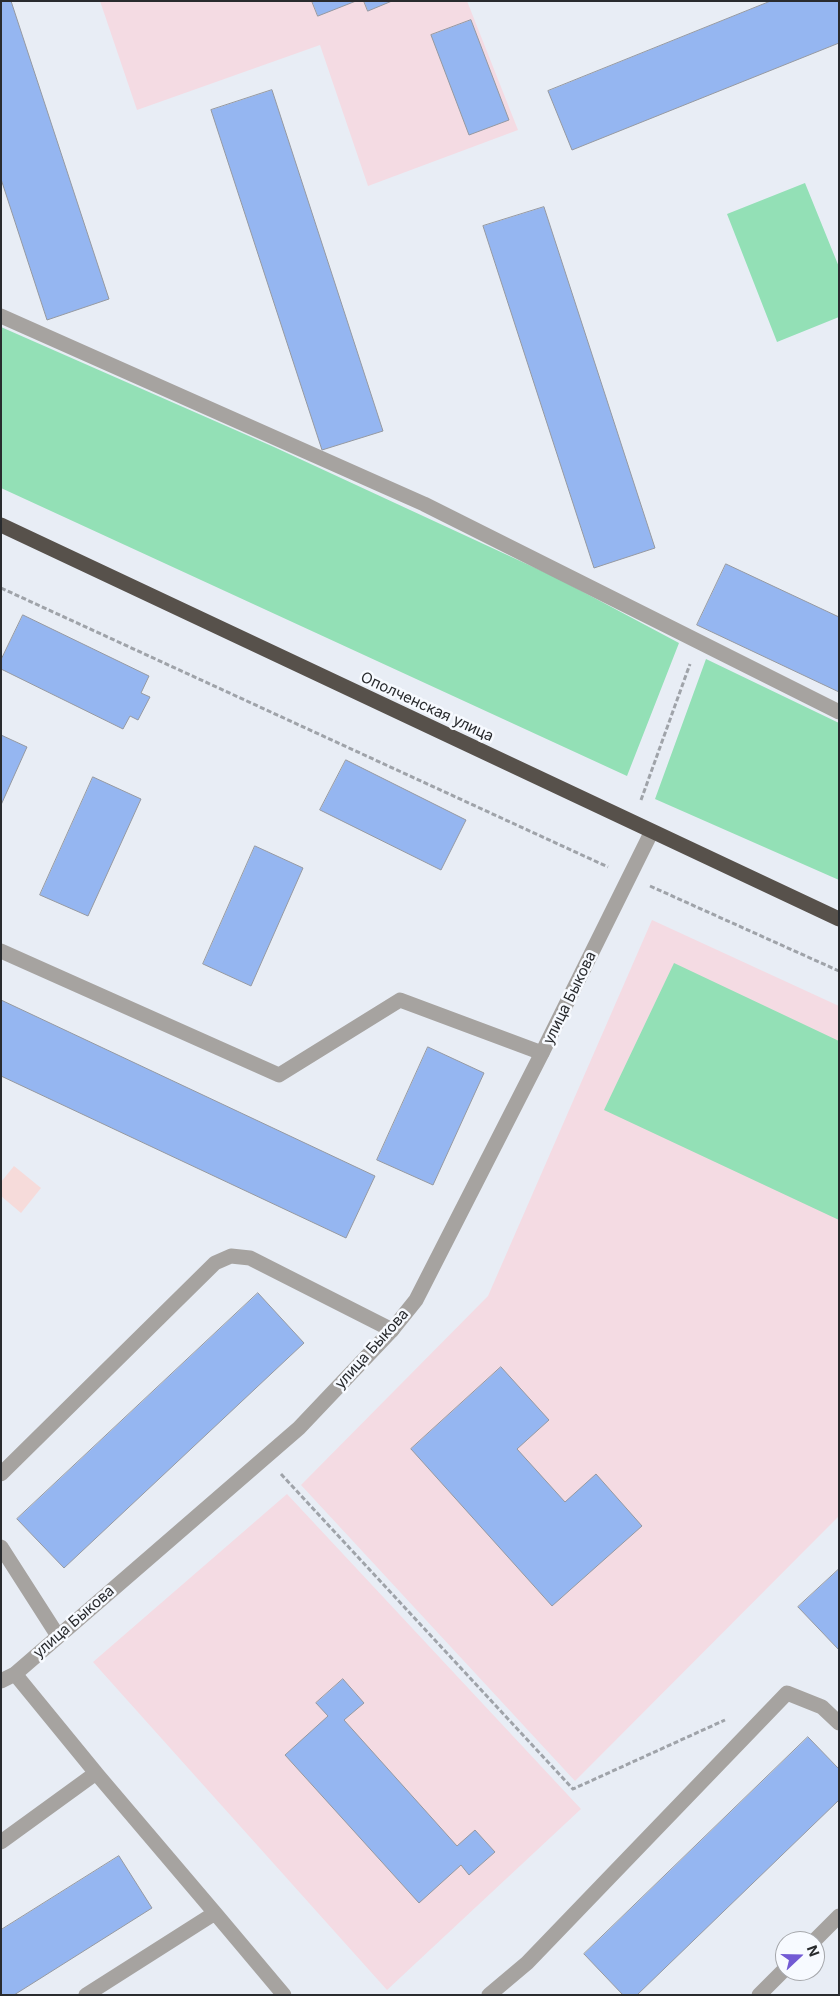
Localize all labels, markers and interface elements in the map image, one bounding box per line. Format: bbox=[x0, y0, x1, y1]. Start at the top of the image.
street label: Ополченская улица bbox=[358, 668, 496, 746]
street label: улица Быкова bbox=[540, 949, 600, 1047]
street label: улица Быкова bbox=[331, 1305, 413, 1393]
street label: улица Быкова bbox=[30, 1582, 118, 1662]
north arrow bbox=[775, 1931, 825, 1981]
text: N bbox=[804, 1943, 823, 1959]

